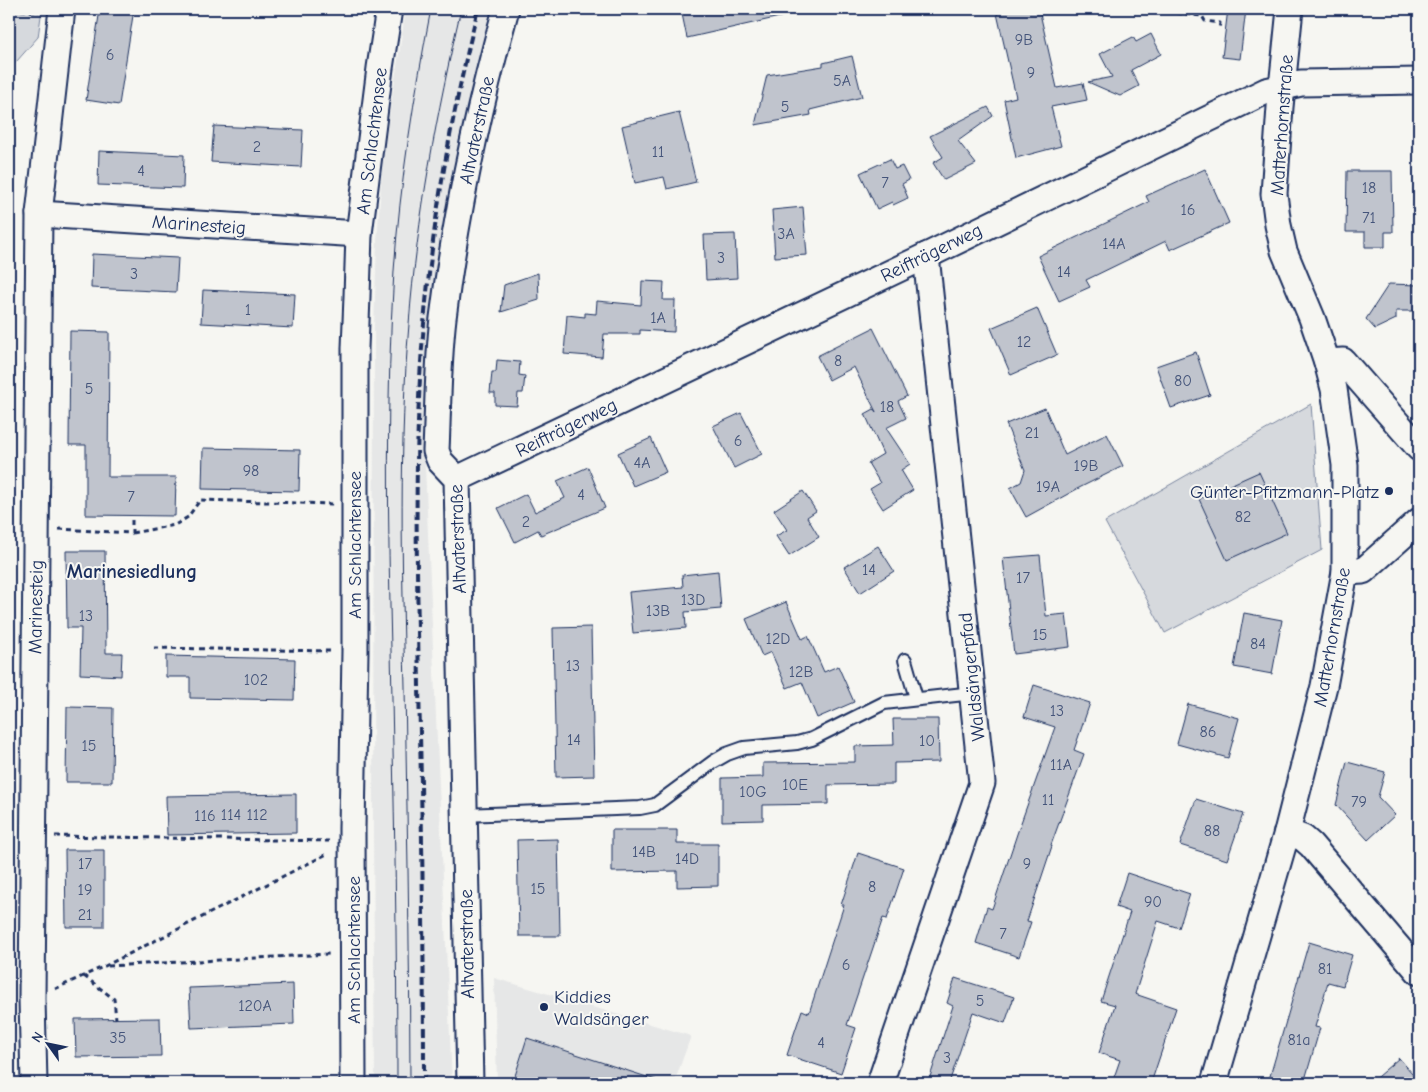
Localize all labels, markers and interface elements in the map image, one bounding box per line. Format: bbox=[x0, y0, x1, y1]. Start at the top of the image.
house number: 9B bbox=[1015, 31, 1033, 49]
house number: 6 bbox=[106, 46, 114, 64]
street label: Matterhornstraße bbox=[1266, 54, 1298, 196]
house number: 9 bbox=[1027, 64, 1035, 82]
street label: Am Schlachtensee bbox=[352, 66, 392, 216]
house number: 5A bbox=[833, 72, 851, 90]
street label: Altvaterstraße bbox=[455, 74, 499, 186]
house number: 5 bbox=[781, 98, 789, 116]
house number: 2 bbox=[253, 138, 261, 156]
house number: 11 bbox=[652, 143, 664, 161]
house number: 4 bbox=[137, 162, 145, 180]
house number: 7 bbox=[881, 174, 889, 192]
house number: 18 bbox=[1362, 179, 1376, 197]
house number: 16 bbox=[1180, 201, 1196, 219]
house number: 71 bbox=[1362, 209, 1376, 227]
street label: Marinesteig bbox=[151, 211, 247, 239]
street label: Reifträgerweg bbox=[877, 219, 986, 287]
house number: 3A bbox=[777, 225, 795, 243]
house number: 14A bbox=[1102, 235, 1126, 253]
house number: 3 bbox=[717, 249, 725, 267]
house number: 14 bbox=[1057, 263, 1071, 281]
house number: 3 bbox=[130, 265, 138, 283]
house number: 1 bbox=[245, 301, 251, 319]
house number: 1A bbox=[650, 309, 666, 327]
house number: 12 bbox=[1017, 333, 1031, 351]
house number: 8 bbox=[834, 352, 842, 370]
house number: 80 bbox=[1174, 372, 1192, 390]
house number: 5 bbox=[85, 380, 93, 398]
street label: Reifträgerweg bbox=[512, 394, 621, 462]
house number: 18 bbox=[880, 398, 894, 416]
house number: 21 bbox=[1025, 424, 1039, 442]
house number: 6 bbox=[734, 432, 742, 450]
house number: 4A bbox=[633, 454, 651, 472]
house number: 19B bbox=[1074, 457, 1098, 475]
house number: 98 bbox=[243, 462, 259, 480]
street label: Am Schlachtensee bbox=[344, 471, 366, 619]
house number: 19A bbox=[1036, 478, 1060, 496]
place label: Günter-Pfitzmann-Platz bbox=[1190, 481, 1379, 503]
street label: Altvaterstraße bbox=[445, 484, 471, 594]
marker: Günter-Pfitzmann-Platz bbox=[1383, 485, 1395, 497]
house number: 4 bbox=[577, 486, 585, 504]
house number: 7 bbox=[127, 488, 135, 506]
house number: 82 bbox=[1235, 508, 1251, 526]
house number: 2 bbox=[522, 513, 530, 531]
street label: Marinesteig bbox=[24, 560, 48, 654]
district label: Marinesiedlung bbox=[67, 560, 197, 583]
house number: 14 bbox=[862, 561, 876, 579]
street label: Matterhornstraße bbox=[1309, 566, 1355, 709]
house number: 17 bbox=[1016, 569, 1030, 587]
house number: 13D bbox=[681, 591, 705, 609]
house number: 13B bbox=[646, 602, 670, 620]
house number: 13 bbox=[79, 607, 93, 625]
street label: Waldsängerpfad bbox=[954, 611, 990, 742]
house number: 15 bbox=[1032, 626, 1048, 644]
house number: 12D bbox=[766, 630, 790, 648]
house number: 84 bbox=[1250, 635, 1266, 653]
house number: 13 bbox=[566, 657, 580, 675]
house number: 12B bbox=[789, 663, 813, 681]
house number: 102 bbox=[244, 671, 268, 689]
house number: 13 bbox=[1050, 702, 1064, 720]
house number: 86 bbox=[1200, 723, 1216, 741]
house number: 14 bbox=[567, 731, 581, 749]
house number: 10 bbox=[919, 732, 935, 750]
house number: 15 bbox=[81, 737, 97, 755]
house number: 11A bbox=[1050, 756, 1072, 774]
house number: 10E bbox=[782, 776, 808, 794]
house number: 10G bbox=[739, 783, 767, 801]
house number: 11 bbox=[1042, 791, 1054, 809]
house number: 79 bbox=[1351, 793, 1367, 811]
house number: 114 bbox=[221, 806, 241, 824]
house number: 112 bbox=[246, 806, 268, 824]
house number: 116 bbox=[194, 807, 216, 825]
house number: 88 bbox=[1204, 822, 1220, 840]
house number: 14B bbox=[632, 843, 656, 861]
house number: 14D bbox=[675, 850, 699, 868]
house number: 17 bbox=[78, 855, 92, 873]
house number: 9 bbox=[1023, 855, 1031, 873]
street label: Am Schlachtensee bbox=[343, 876, 365, 1024]
house number: 8 bbox=[868, 878, 876, 896]
house number: 15 bbox=[530, 880, 546, 898]
house number: 19 bbox=[78, 881, 92, 899]
street label: Altvaterstraße bbox=[455, 889, 479, 999]
house number: 90 bbox=[1144, 893, 1162, 911]
house number: 21 bbox=[78, 906, 92, 924]
house number: 7 bbox=[999, 925, 1007, 943]
house number: 6 bbox=[842, 956, 850, 974]
house number: 81 bbox=[1318, 960, 1332, 978]
place label: Kiddies Waldsänger bbox=[554, 986, 649, 1030]
house number: 5 bbox=[976, 992, 984, 1010]
house number: 120A bbox=[238, 997, 272, 1015]
marker: Kiddies Waldsänger bbox=[538, 1001, 550, 1013]
north arrow bbox=[22, 1020, 72, 1070]
text: N bbox=[28, 1029, 47, 1046]
house number: 35 bbox=[110, 1029, 126, 1047]
house number: 81a bbox=[1288, 1031, 1310, 1049]
house number: 4 bbox=[817, 1034, 825, 1052]
house number: 3 bbox=[943, 1049, 951, 1067]

